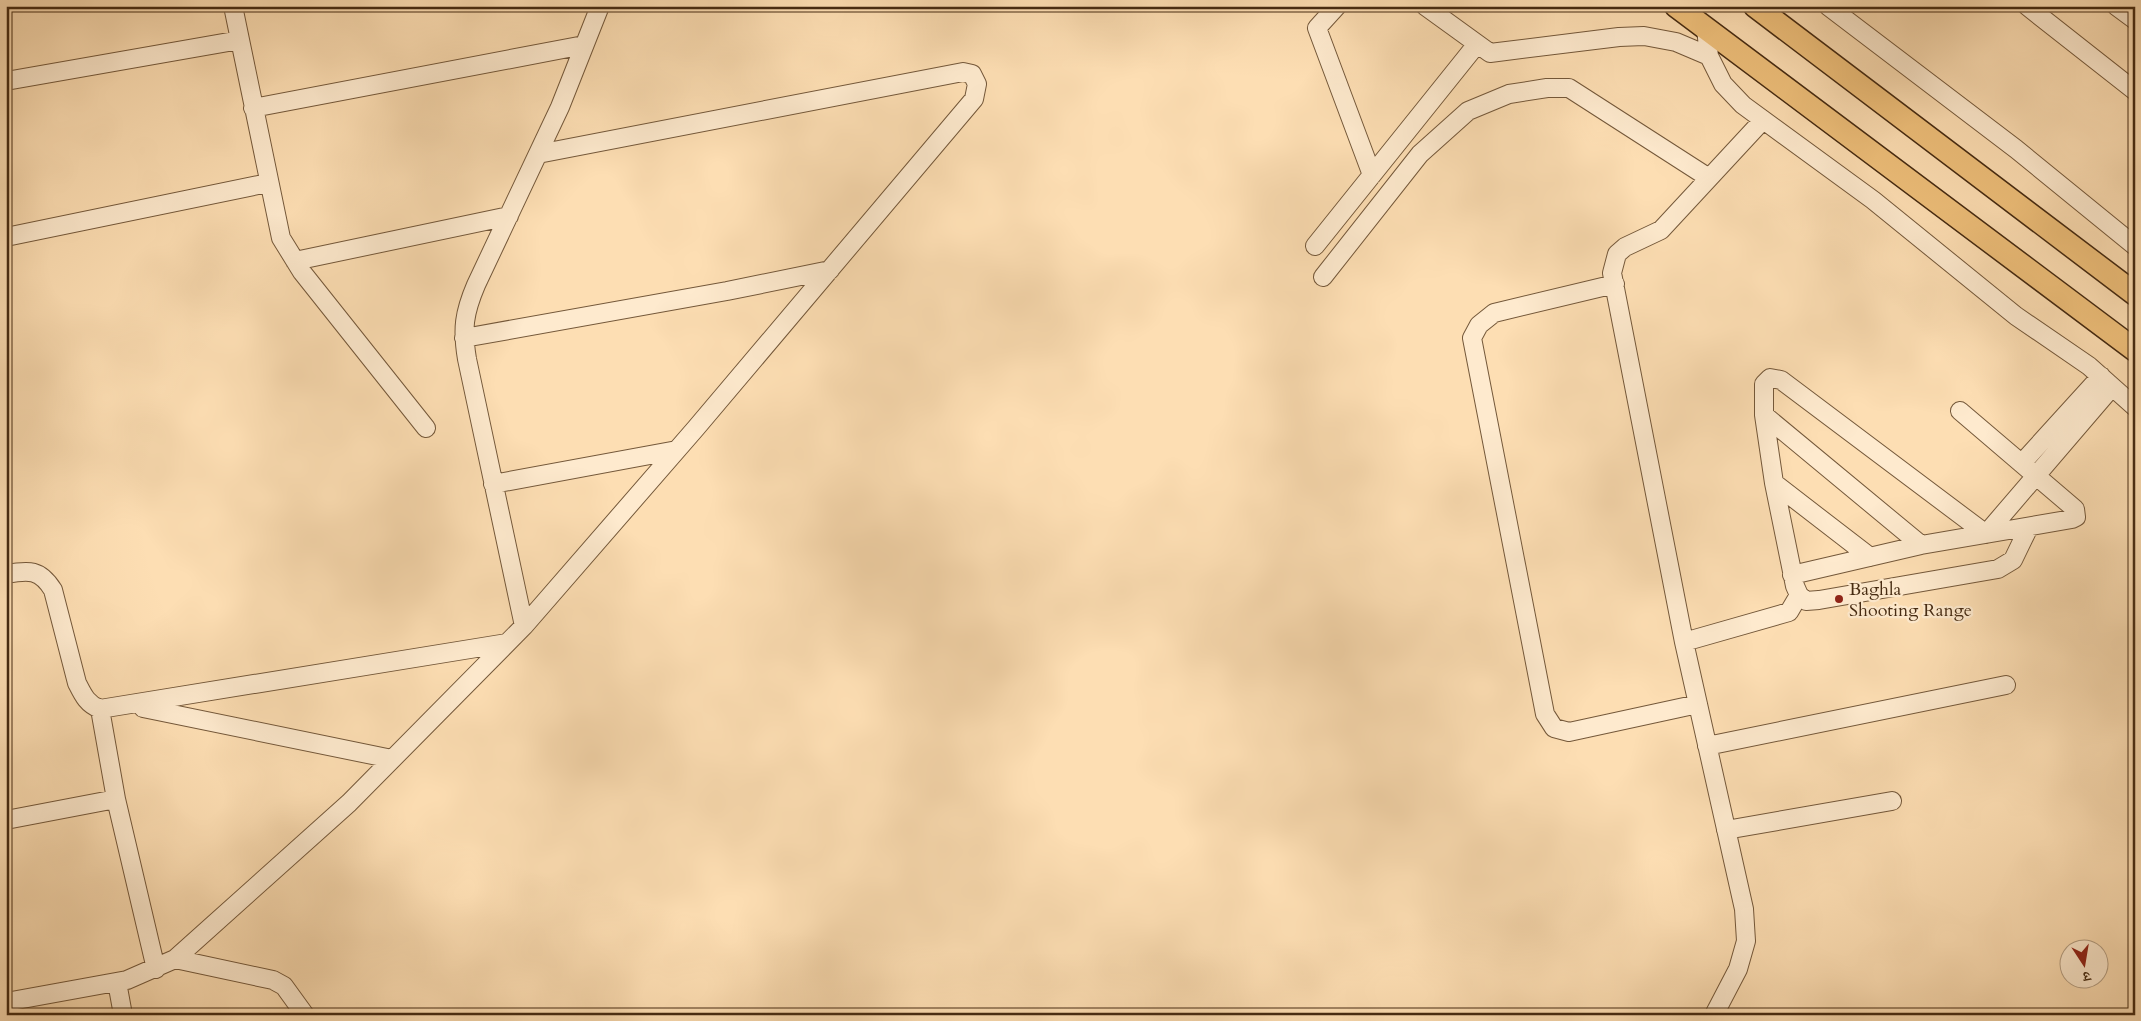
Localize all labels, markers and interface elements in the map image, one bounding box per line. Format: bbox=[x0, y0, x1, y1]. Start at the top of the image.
place label: Baghla Shooting Range bbox=[1849, 577, 1972, 623]
marker: Baghla Shooting Range bbox=[1833, 593, 1845, 605]
north arrow bbox=[2058, 938, 2108, 988]
text: उ bbox=[2080, 966, 2093, 986]

